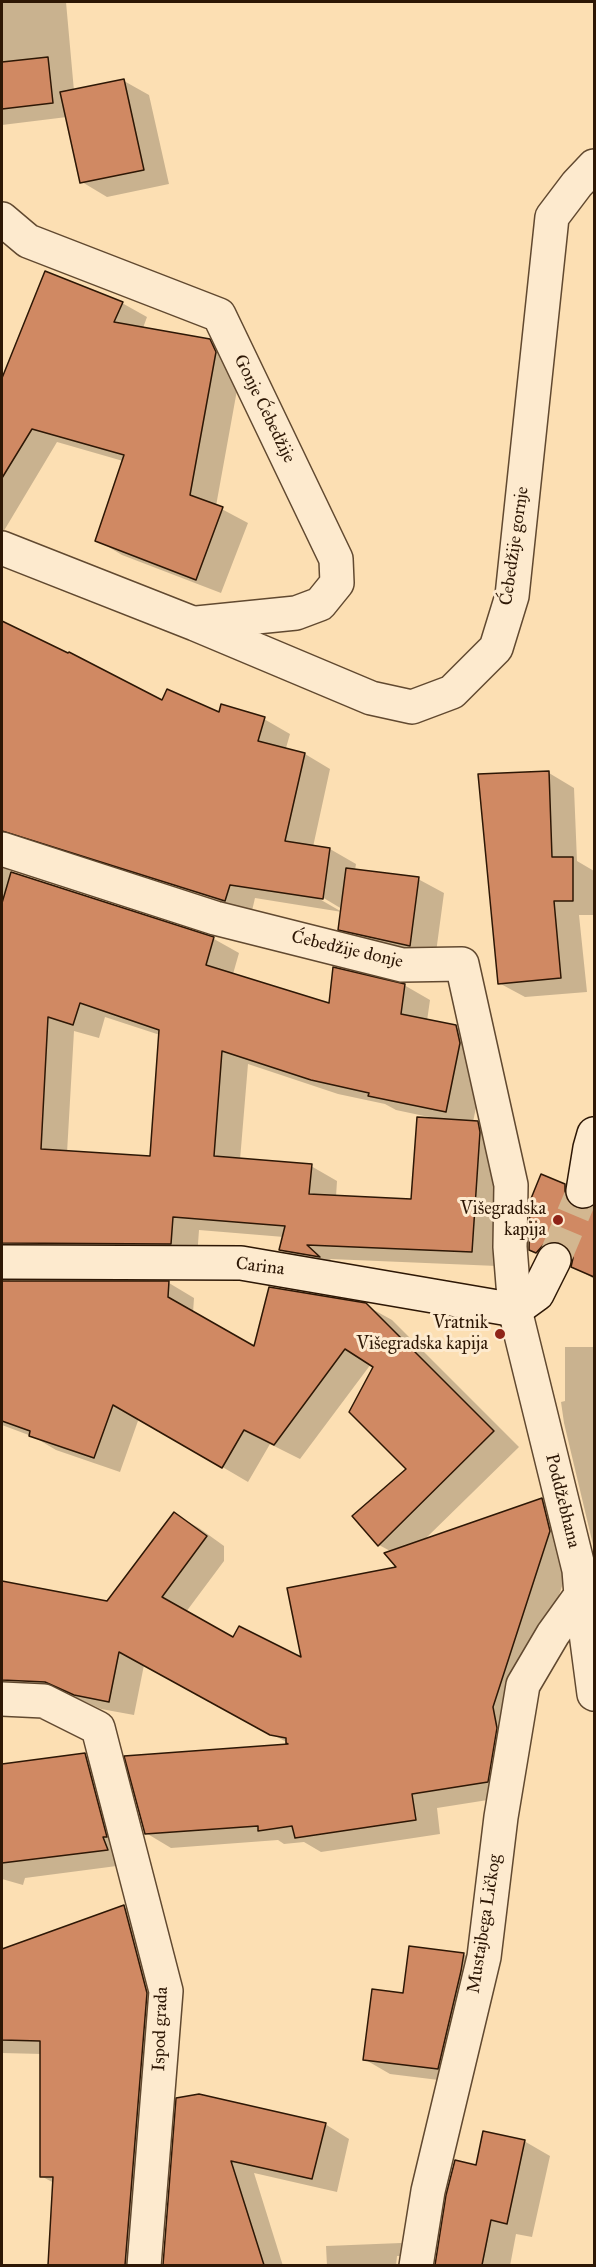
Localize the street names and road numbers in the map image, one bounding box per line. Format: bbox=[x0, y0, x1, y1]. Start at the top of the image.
street label: Gonje Ćebedžije bbox=[228, 351, 300, 467]
street label: Ćebedžije gornje bbox=[496, 485, 534, 607]
street label: Ćebedžije donje bbox=[289, 927, 405, 973]
street label: Carina bbox=[234, 1253, 286, 1281]
street label: Poddžebhana bbox=[540, 1452, 584, 1550]
street label: Mustajbega Ličkog bbox=[463, 1853, 507, 1995]
street label: Ispod grada bbox=[149, 1986, 173, 2072]

